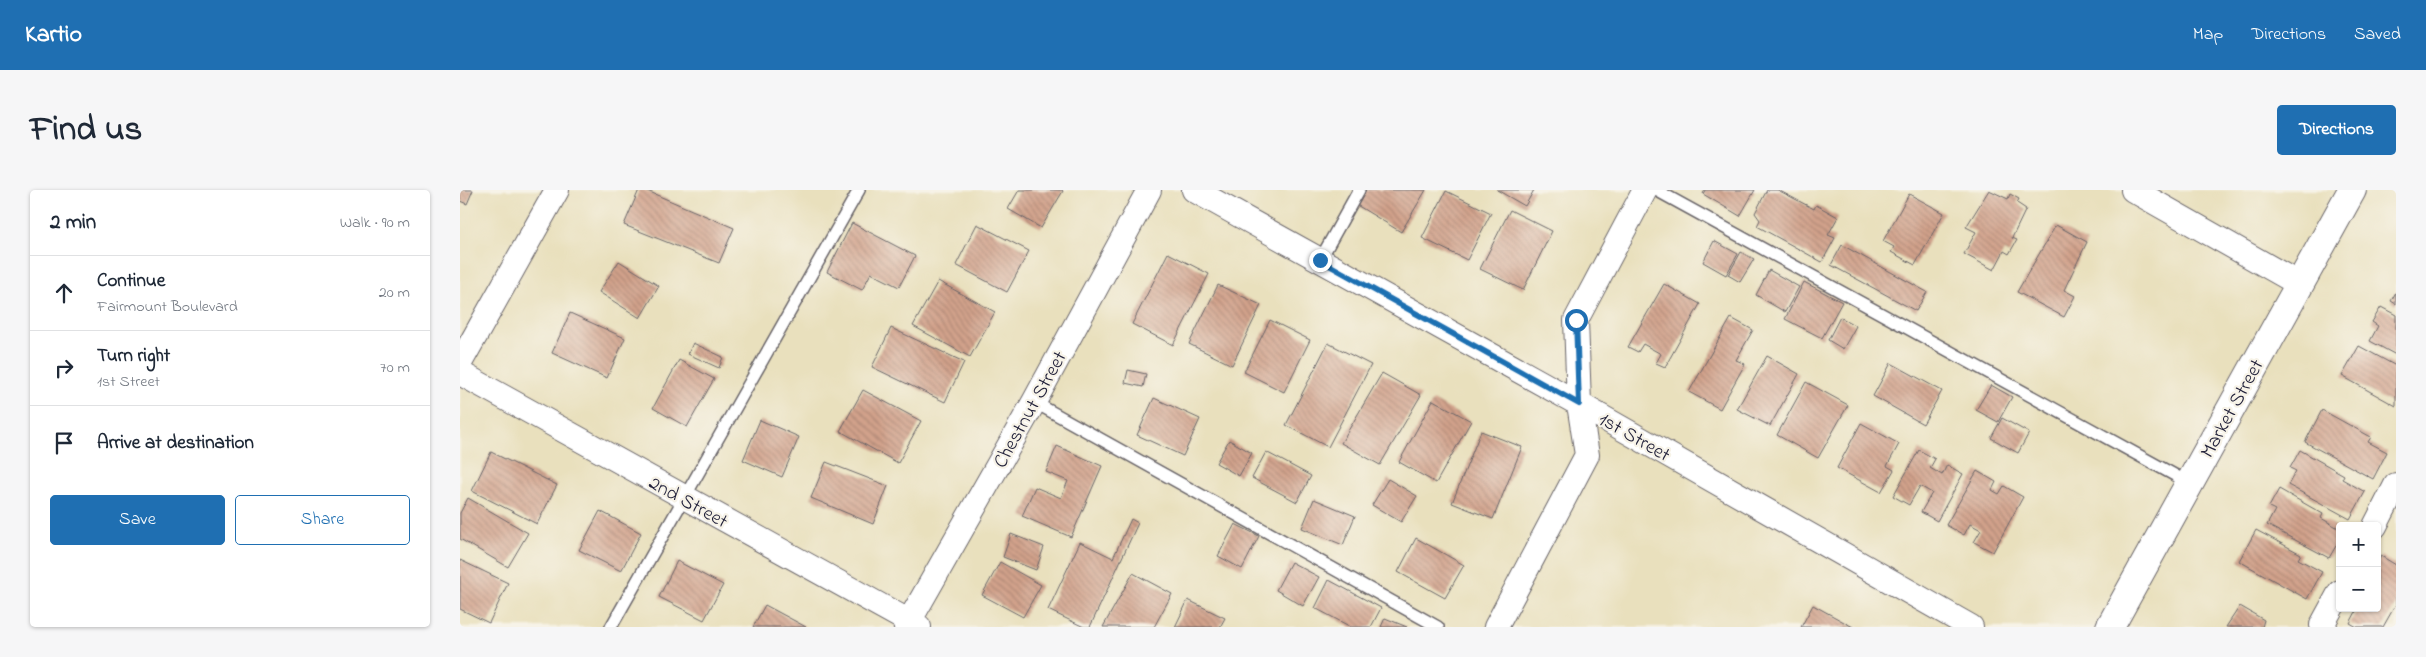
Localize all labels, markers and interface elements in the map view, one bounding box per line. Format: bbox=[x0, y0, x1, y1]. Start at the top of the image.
text: Kartio bbox=[25, 18, 82, 53]
text: Map bbox=[2193, 22, 2223, 48]
text: Directions bbox=[2251, 22, 2326, 48]
text: Saved bbox=[2354, 22, 2401, 48]
text: Find us bbox=[30, 105, 142, 156]
button: Directions bbox=[2277, 105, 2396, 155]
text: 2 min bbox=[50, 208, 96, 238]
text: Walk · 90 m bbox=[340, 211, 410, 235]
route end bbox=[1309, 249, 1332, 272]
text: Continue bbox=[97, 268, 165, 295]
icon: ahead bbox=[50, 279, 78, 307]
text: 20 m bbox=[379, 281, 410, 305]
text: Fairmount Boulevard bbox=[97, 295, 238, 319]
route start bbox=[1565, 309, 1588, 332]
text: Turn right bbox=[97, 343, 170, 370]
street label: Chestnut Street bbox=[987, 346, 1075, 474]
icon: right bbox=[50, 354, 78, 382]
street label: Market Street bbox=[2194, 354, 2272, 464]
text: 70 m bbox=[380, 356, 410, 380]
text: 1st Street bbox=[97, 370, 160, 394]
street label: 1st Street bbox=[1592, 406, 1675, 471]
icon: arrive bbox=[50, 429, 78, 457]
text: Arrive at destination bbox=[97, 430, 254, 457]
street label: 2nd Street bbox=[643, 470, 733, 537]
button: Save bbox=[50, 495, 225, 545]
button: Share bbox=[235, 495, 410, 545]
map controls bbox=[2336, 522, 2381, 612]
button: + bbox=[2336, 522, 2381, 567]
button: − bbox=[2336, 567, 2381, 612]

